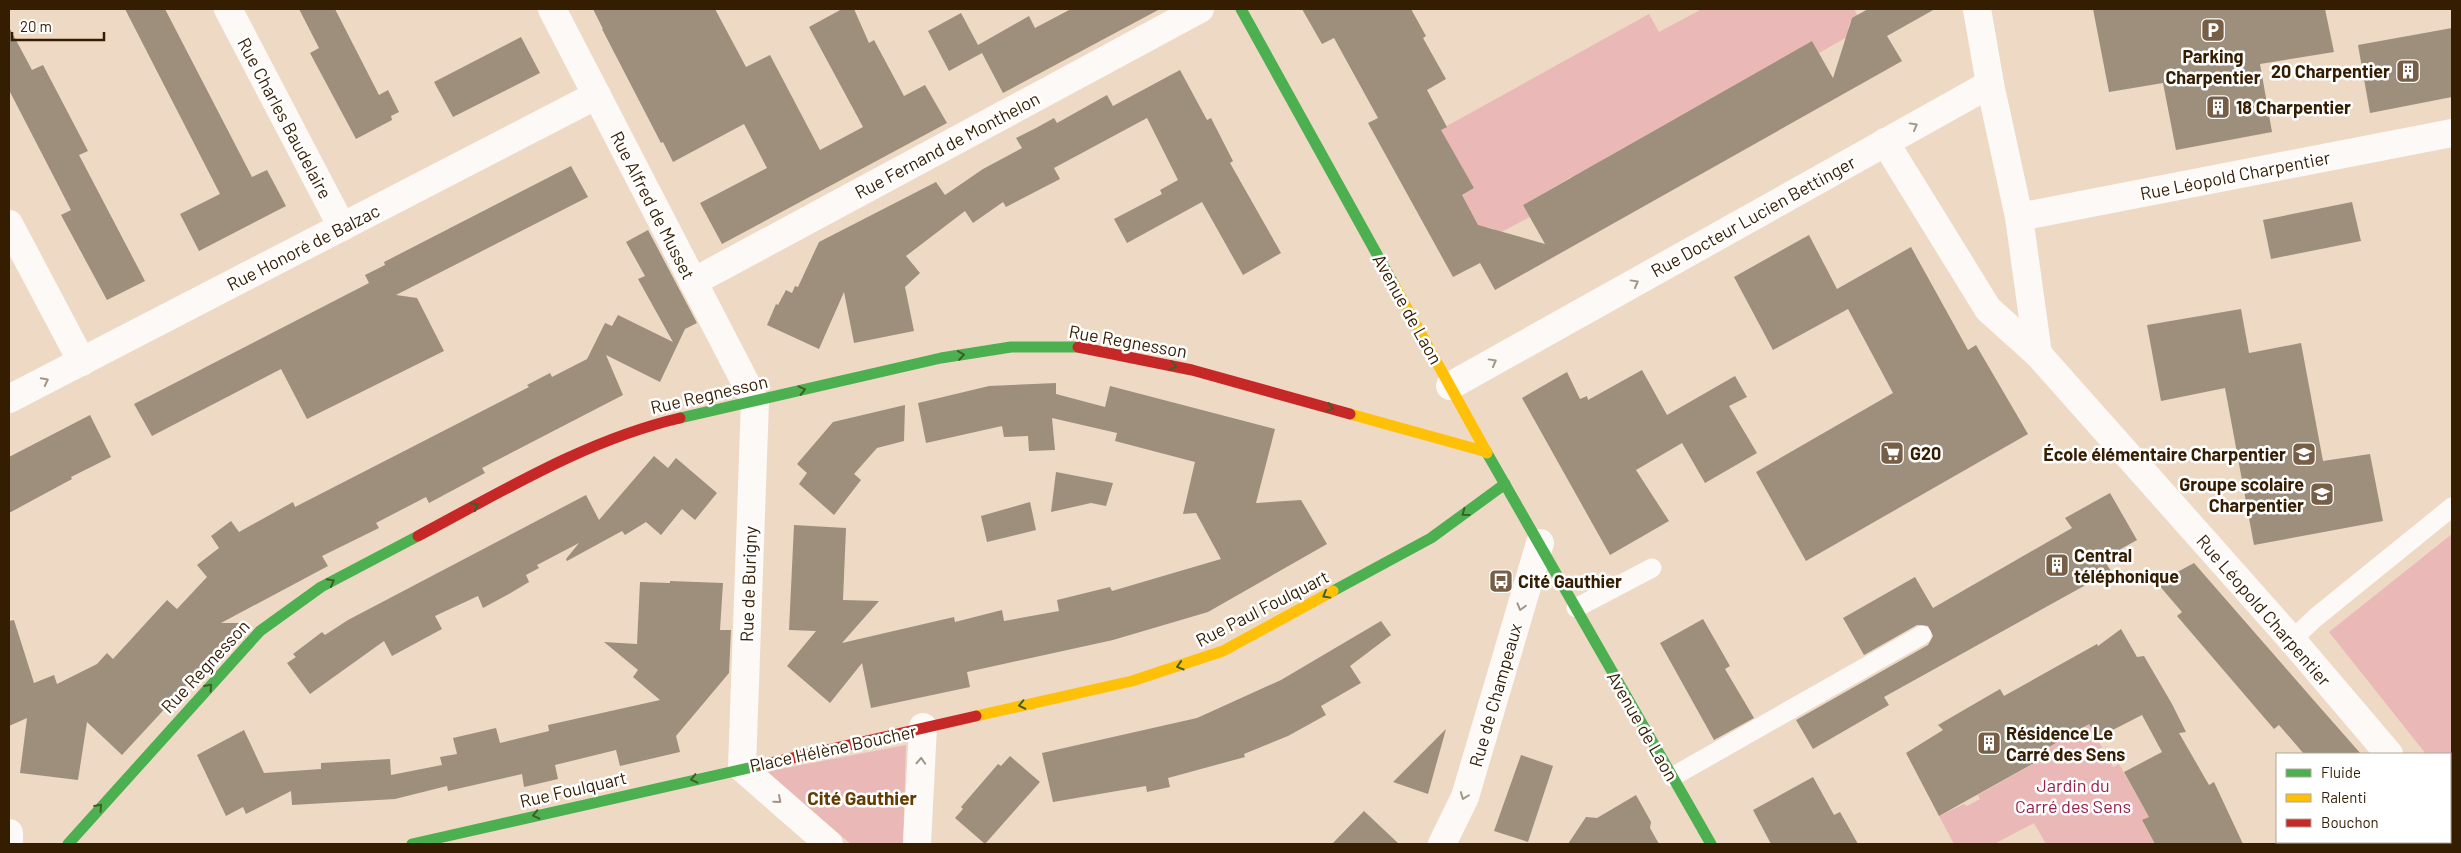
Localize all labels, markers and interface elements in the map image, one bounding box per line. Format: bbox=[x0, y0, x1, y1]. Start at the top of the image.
scale bar bbox=[12, 10, 105, 42]
text: 20 m bbox=[20, 17, 52, 35]
parking icon: Parking Charpentier bbox=[2200, 17, 2226, 43]
street label: Rue Charles Baudelaire bbox=[233, 34, 337, 202]
place label: Parking Charpentier bbox=[2165, 45, 2261, 88]
building icon: 20 Charpentier bbox=[2395, 58, 2421, 84]
place label: 20 Charpentier bbox=[2271, 60, 2390, 82]
street label: Rue Fernand de Monthelon bbox=[851, 87, 1043, 203]
building icon: 18 Charpentier bbox=[2205, 94, 2231, 120]
place label: 18 Charpentier bbox=[2236, 96, 2351, 118]
one-way arrow bbox=[1908, 122, 1917, 132]
street label: Rue Alfred de Musset bbox=[606, 127, 700, 283]
street label: Rue Léopold Charpentier bbox=[2138, 146, 2332, 204]
street label: Rue Docteur Lucien Bettinger bbox=[1647, 150, 1860, 281]
street label: Rue Honoré de Balzac bbox=[223, 199, 383, 295]
street label: Avenue de Laon bbox=[1369, 250, 1447, 368]
one-way arrow bbox=[1629, 279, 1638, 289]
street label: Rue Regnesson bbox=[1067, 320, 1189, 362]
one-way arrow bbox=[956, 350, 965, 360]
one-way arrow bbox=[1488, 358, 1497, 368]
one-way arrow bbox=[1169, 360, 1178, 371]
street label: Rue Regnesson bbox=[648, 370, 770, 418]
one-way arrow bbox=[40, 377, 49, 387]
one-way arrow bbox=[798, 385, 807, 396]
one-way arrow bbox=[1326, 402, 1334, 412]
supermarket icon: G20 bbox=[1879, 440, 1905, 466]
school or university icon: École élémentaire Charpentier bbox=[2291, 441, 2317, 467]
place label: G20 bbox=[1910, 442, 1941, 464]
place label: École élémentaire Charpentier bbox=[2043, 443, 2286, 465]
place label: Groupe scolaire Charpentier bbox=[2179, 473, 2304, 516]
school or university icon: Groupe scolaire Charpentier bbox=[2309, 481, 2335, 507]
one-way arrow bbox=[470, 502, 479, 512]
one-way arrow bbox=[1462, 507, 1471, 515]
street label: Rue de Burigny bbox=[735, 526, 761, 642]
street label: Rue Léopold Charpentier bbox=[2192, 530, 2336, 691]
place label: Central téléphonique bbox=[2074, 544, 2179, 587]
building icon: Central téléphonique bbox=[2044, 552, 2070, 578]
street label: Rue Paul Foulquart bbox=[1192, 565, 1332, 651]
bus stop icon: Cité Gauthier bbox=[1488, 568, 1514, 594]
place label: Cité Gauthier bbox=[1518, 570, 1622, 592]
one-way arrow bbox=[326, 578, 335, 588]
one-way arrow bbox=[1322, 589, 1331, 599]
one-way arrow bbox=[1516, 602, 1526, 610]
street label: Rue Regnesson bbox=[156, 615, 254, 717]
street label: Rue de Champeaux bbox=[1464, 620, 1526, 769]
one-way arrow bbox=[1176, 661, 1185, 671]
street label: Avenue de Laon bbox=[1603, 667, 1683, 785]
one-way arrow bbox=[203, 684, 212, 693]
one-way arrow bbox=[1018, 699, 1027, 710]
street label: Place Hélène Boucher bbox=[747, 719, 919, 776]
place label: Résidence Le Carré des Sens bbox=[2006, 722, 2125, 765]
building icon: Résidence Le Carré des Sens bbox=[1976, 730, 2002, 756]
legend bbox=[2276, 753, 2451, 843]
one-way arrow bbox=[916, 756, 927, 764]
text: Fluide bbox=[2321, 763, 2361, 781]
street label: Rue Foulquart bbox=[517, 766, 629, 812]
one-way arrow bbox=[690, 773, 699, 784]
park label: Jardin du Carré des Sens bbox=[2015, 774, 2131, 817]
district label: Cité Gauthier bbox=[807, 786, 918, 809]
text: Ralenti bbox=[2321, 788, 2367, 806]
one-way arrow bbox=[1460, 791, 1471, 800]
one-way arrow bbox=[773, 794, 782, 803]
one-way arrow bbox=[94, 804, 103, 813]
one-way arrow bbox=[532, 809, 541, 820]
text: Bouchon bbox=[2321, 813, 2379, 831]

